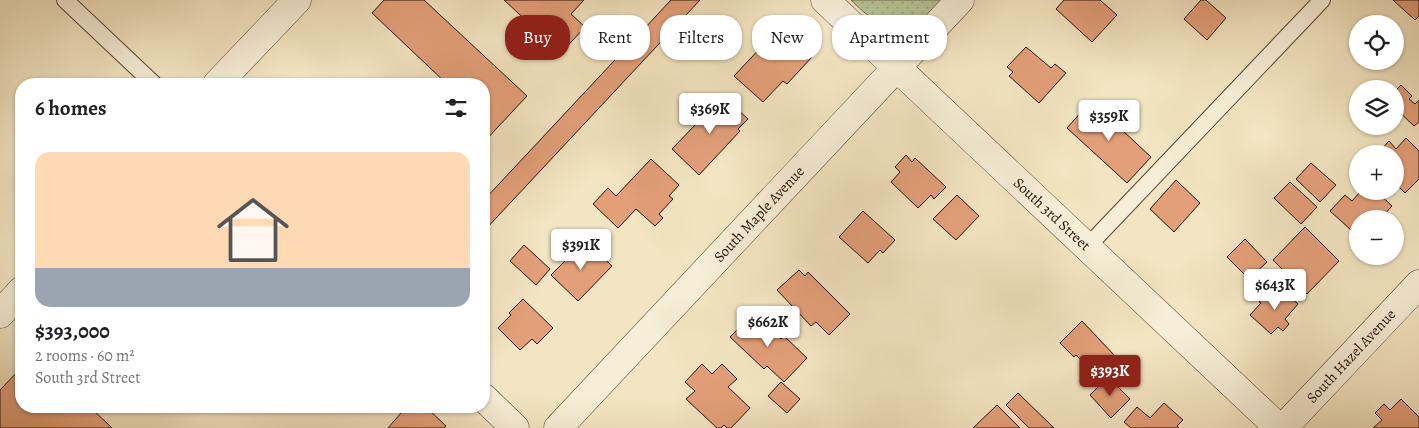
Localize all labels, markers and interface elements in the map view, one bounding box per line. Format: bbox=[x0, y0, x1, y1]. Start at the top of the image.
chip: Buy bbox=[505, 15, 570, 60]
chip: Rent bbox=[580, 15, 650, 60]
chip: Filters bbox=[660, 15, 742, 60]
chip: New bbox=[752, 15, 822, 60]
chip: Apartment bbox=[832, 15, 947, 60]
map controls bbox=[1349, 15, 1404, 265]
button: locate bbox=[1349, 15, 1404, 70]
button: layers bbox=[1349, 80, 1404, 135]
pin: $369K bbox=[675, 92, 745, 135]
text: 6 homes bbox=[35, 94, 107, 122]
icon: filters bbox=[442, 94, 470, 122]
text: $369K bbox=[690, 98, 730, 120]
pin: $359K bbox=[1074, 100, 1144, 142]
text: $359K bbox=[1089, 105, 1129, 127]
button: + bbox=[1349, 145, 1404, 200]
street label: South Maple Avenue bbox=[709, 161, 809, 266]
street label: South 3rd Street bbox=[1009, 173, 1095, 255]
icon: home bbox=[208, 185, 298, 275]
button: − bbox=[1349, 210, 1404, 265]
pin: $391K bbox=[546, 228, 616, 271]
text: $391K bbox=[562, 234, 600, 256]
pin: $643K bbox=[1240, 268, 1310, 311]
text: $643K bbox=[1255, 274, 1295, 296]
street label: South Hazel Avenue bbox=[1302, 304, 1400, 407]
pin: $662K bbox=[733, 306, 803, 348]
text: $662K bbox=[748, 311, 788, 333]
text: $393,000 bbox=[35, 317, 110, 345]
text: 2 rooms · 60 m² bbox=[35, 345, 135, 367]
pin: $393K bbox=[1075, 354, 1145, 397]
text: $393K bbox=[1090, 360, 1130, 382]
text: South 3rd Street bbox=[35, 367, 141, 389]

